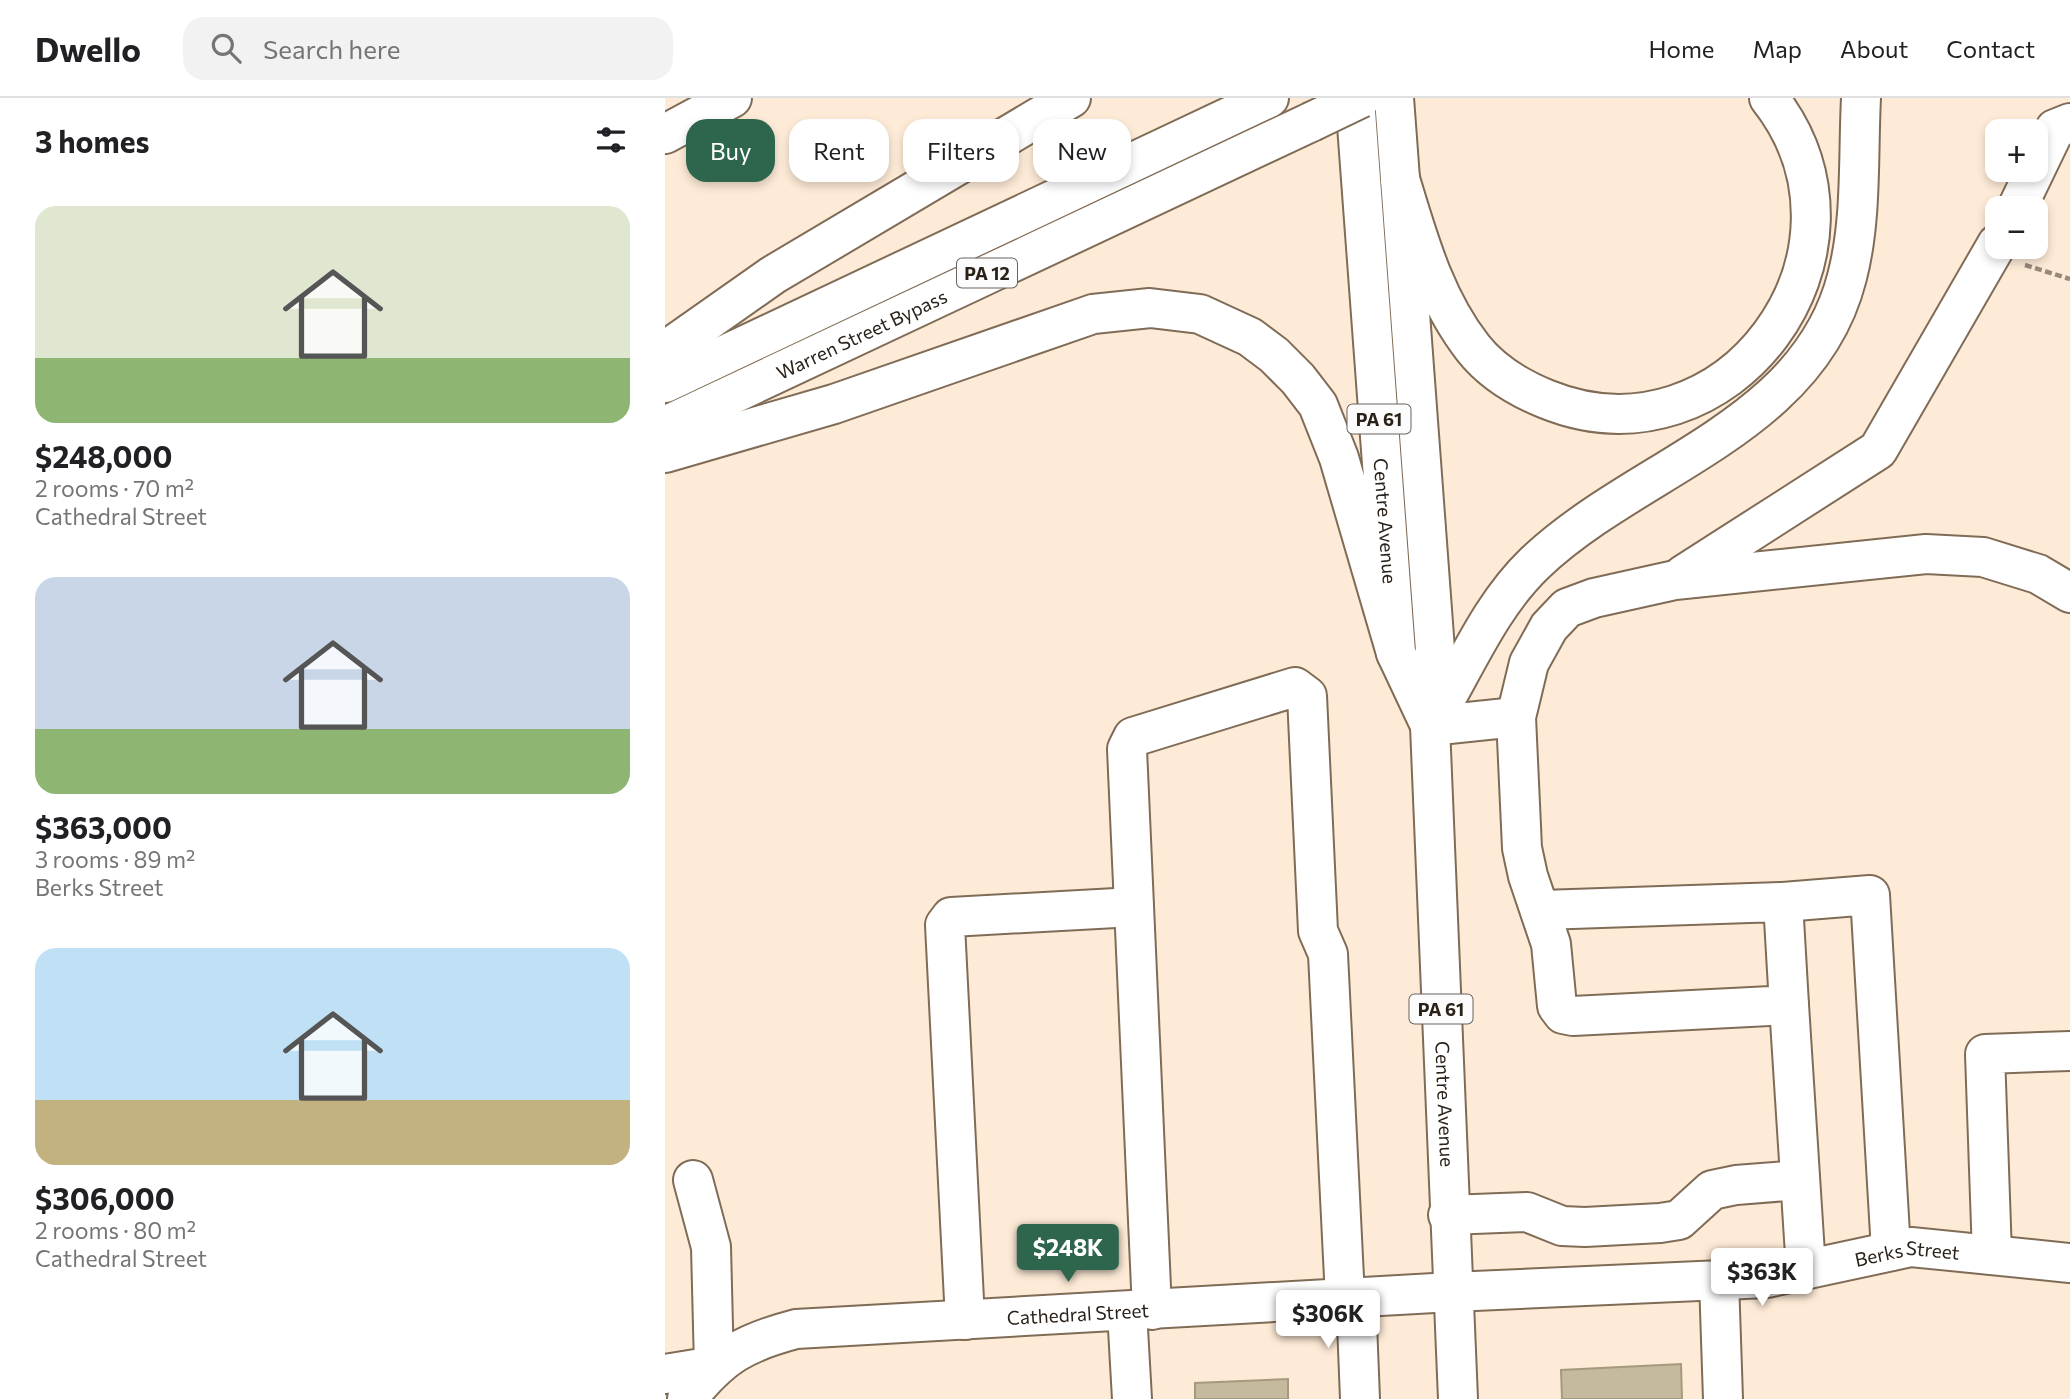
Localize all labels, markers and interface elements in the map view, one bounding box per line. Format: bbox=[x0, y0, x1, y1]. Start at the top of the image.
search box bbox=[183, 17, 673, 80]
text: Dwello bbox=[35, 28, 141, 69]
icon: search bbox=[207, 29, 245, 67]
text: Search here bbox=[263, 33, 401, 64]
text: Home bbox=[1649, 34, 1715, 63]
text: Map bbox=[1753, 34, 1802, 63]
text: About bbox=[1840, 34, 1908, 63]
text: Contact bbox=[1946, 34, 2035, 63]
chip: Buy bbox=[686, 119, 775, 182]
chip: Rent bbox=[789, 119, 889, 182]
chip: Filters bbox=[903, 119, 1019, 182]
chip: New bbox=[1033, 119, 1131, 182]
map controls bbox=[1985, 119, 2048, 259]
button: + bbox=[1985, 119, 2048, 182]
icon: filters bbox=[592, 121, 630, 159]
text: 3 homes bbox=[35, 122, 149, 159]
button: − bbox=[1985, 196, 2048, 259]
icon: home bbox=[270, 251, 396, 377]
road number: PA 12 bbox=[957, 258, 1017, 288]
street label: Warren Street Bypass bbox=[772, 284, 950, 384]
road number: PA 61 bbox=[1347, 404, 1411, 433]
text: $248,000 bbox=[35, 437, 172, 474]
street label: Centre Avenue bbox=[1370, 457, 1402, 585]
text: 2 rooms · 70 m² bbox=[35, 474, 194, 502]
text: Cathedral Street bbox=[35, 502, 207, 530]
icon: home bbox=[270, 622, 396, 748]
text: $363,000 bbox=[35, 808, 172, 845]
text: 3 rooms · 89 m² bbox=[35, 845, 195, 873]
text: Berks Street bbox=[35, 873, 164, 901]
icon: home bbox=[270, 993, 396, 1119]
road number: PA 61 bbox=[1409, 994, 1473, 1024]
street label: Centre Avenue bbox=[1432, 1041, 1460, 1167]
text: $306,000 bbox=[35, 1179, 175, 1216]
text: 2 rooms · 80 m² bbox=[35, 1216, 196, 1244]
pin: $248K bbox=[1019, 1224, 1117, 1284]
text: $248K bbox=[1033, 1233, 1103, 1261]
street label: Berks Street bbox=[1852, 1235, 1961, 1270]
text: Cathedral Street bbox=[35, 1244, 207, 1272]
pin: $363K bbox=[1713, 1248, 1811, 1308]
text: $363K bbox=[1727, 1257, 1797, 1285]
pin: $306K bbox=[1279, 1290, 1377, 1350]
street label: Cathedral Street bbox=[1006, 1298, 1150, 1329]
text: $306K bbox=[1292, 1299, 1364, 1327]

